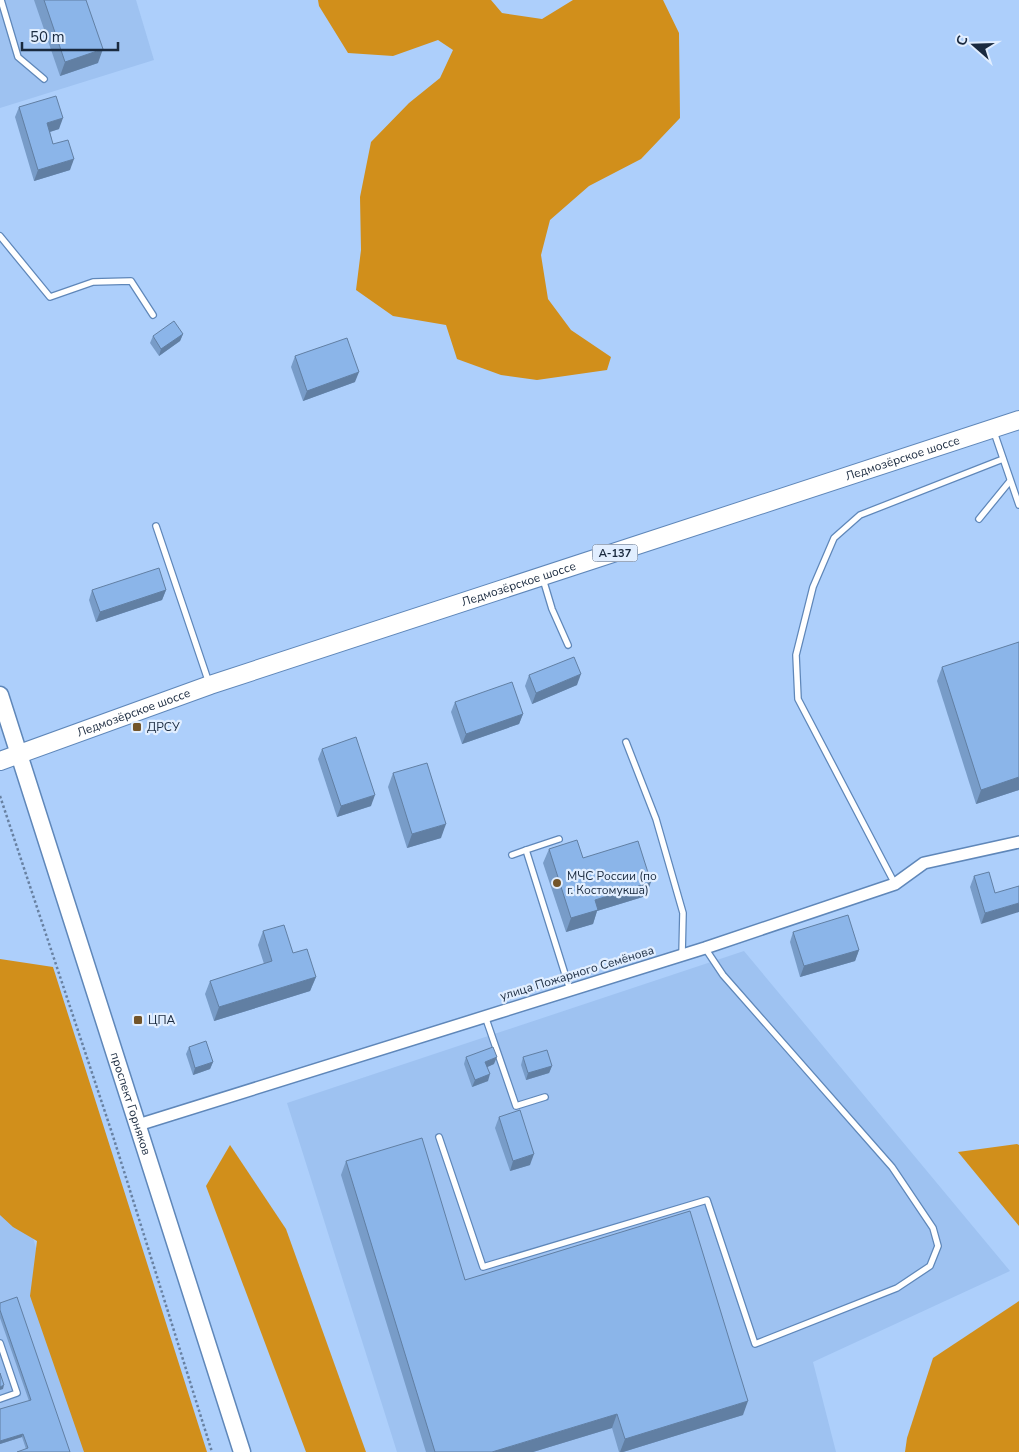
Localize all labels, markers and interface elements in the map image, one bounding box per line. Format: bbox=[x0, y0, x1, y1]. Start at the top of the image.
scale bar bbox=[22, 20, 119, 52]
north arrow bbox=[949, 20, 999, 70]
text: 50 m bbox=[30, 27, 65, 47]
text: С bbox=[952, 33, 973, 48]
street label: Ледмозёрское шоссе bbox=[843, 432, 962, 484]
road number: А-137 bbox=[592, 544, 638, 562]
street label: Ледмозёрское шоссе bbox=[459, 558, 578, 610]
street label: Ледмозёрское шоссе bbox=[75, 685, 192, 741]
place label: ДРСУ bbox=[147, 719, 180, 735]
marker: ДРСУ bbox=[131, 721, 143, 733]
place label: МЧС России (по г. Костомукша) bbox=[567, 868, 657, 898]
marker: МЧС России (по г. Костомукша) bbox=[551, 877, 563, 889]
street label: улица Пожарного Семёнова bbox=[498, 942, 656, 1004]
place label: ЦПА bbox=[148, 1012, 176, 1028]
marker: ЦПА bbox=[132, 1014, 144, 1026]
street label: проспект Горняков bbox=[107, 1050, 155, 1157]

